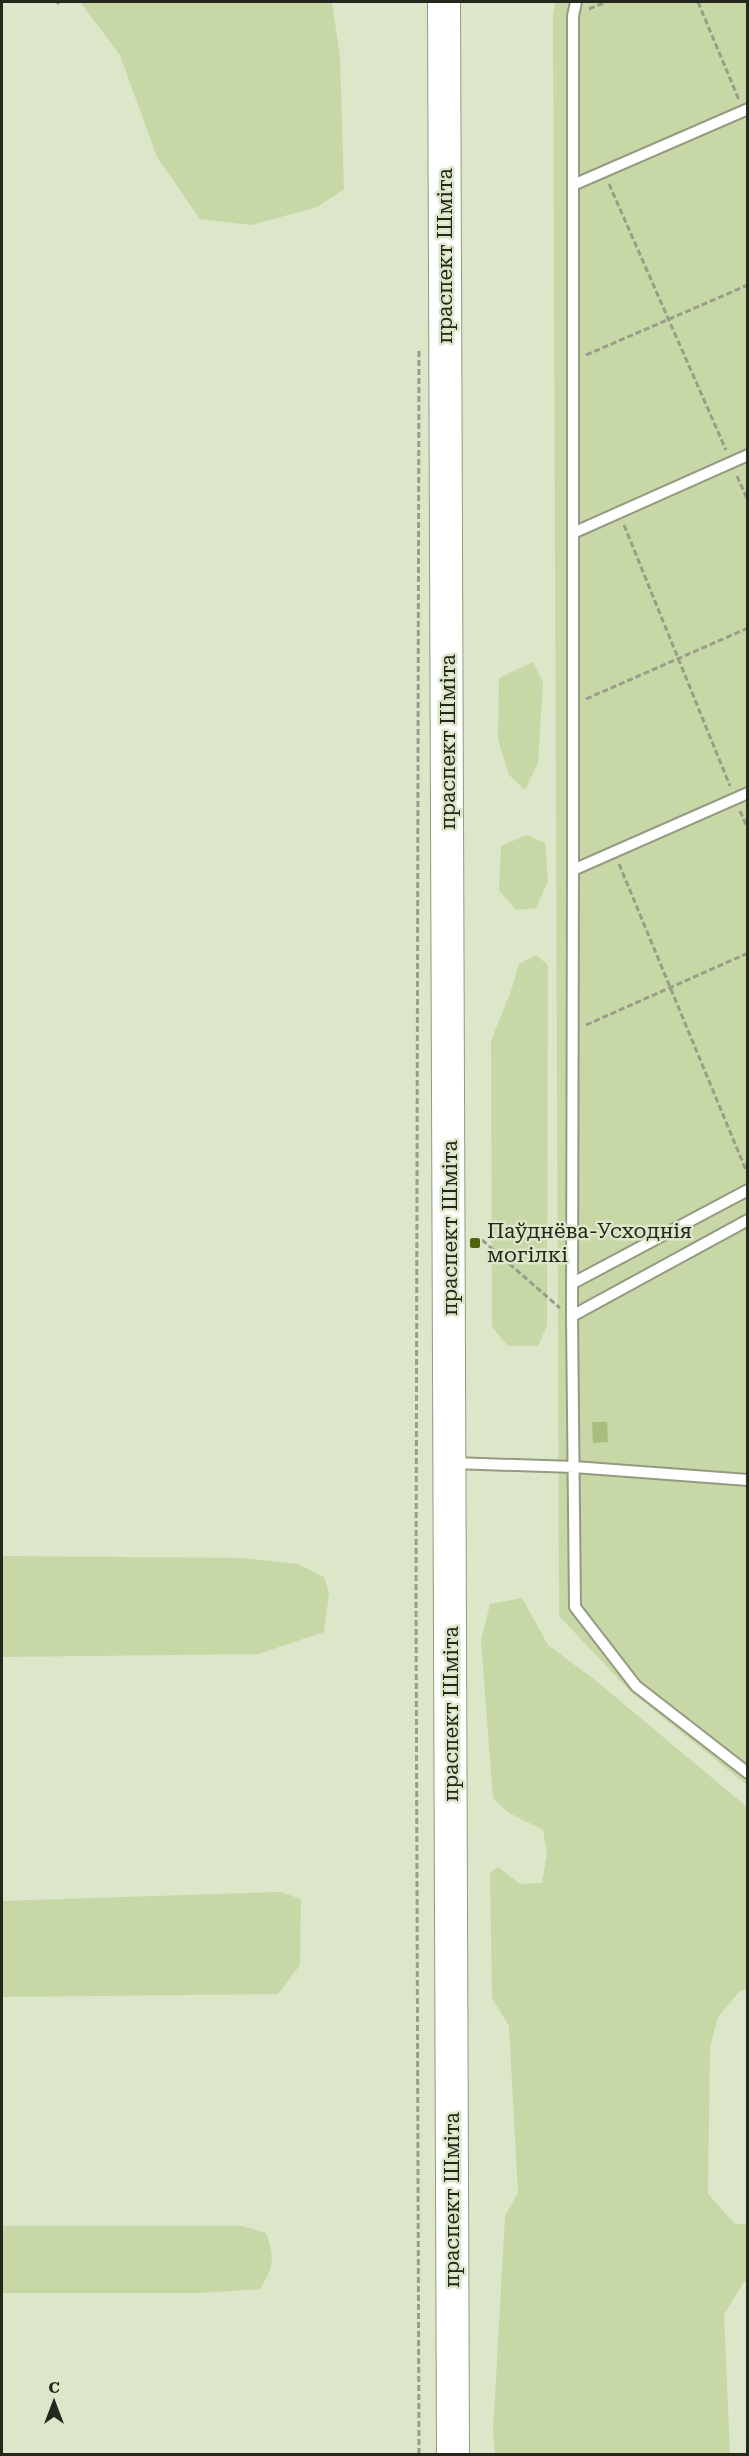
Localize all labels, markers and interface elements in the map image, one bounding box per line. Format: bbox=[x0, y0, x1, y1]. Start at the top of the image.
street label: праспект Шміта bbox=[433, 168, 457, 344]
street label: праспект Шміта bbox=[436, 654, 460, 830]
street label: праспект Шміта bbox=[438, 1140, 462, 1316]
place label: Паўднёва-Усходнія могілкі bbox=[487, 1219, 692, 1267]
marker: Паўднёва-Усходнія могілкі bbox=[468, 1236, 482, 1250]
street label: праспект Шміта bbox=[439, 1626, 463, 1802]
street label: праспект Шміта bbox=[440, 2112, 464, 2288]
north arrow bbox=[24, 2372, 84, 2432]
text: С bbox=[48, 2378, 60, 2397]

